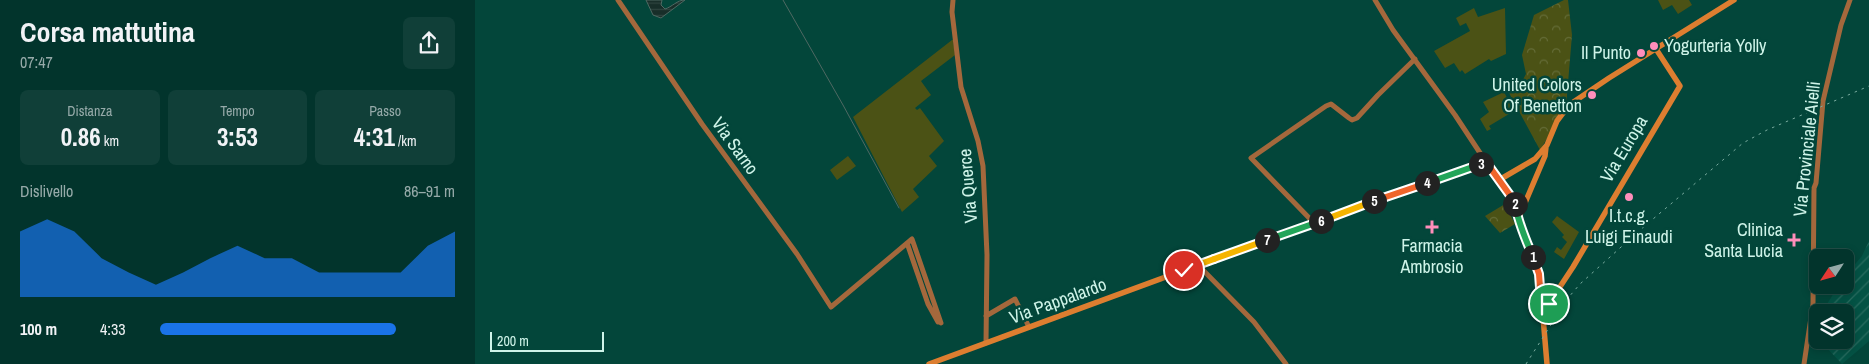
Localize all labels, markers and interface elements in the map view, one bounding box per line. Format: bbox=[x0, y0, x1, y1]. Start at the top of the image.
text: Corsa mattutina bbox=[20, 13, 195, 51]
button: share bbox=[403, 17, 455, 69]
place label: Yogurteria Yolly bbox=[1664, 33, 1767, 58]
place label: Il Punto bbox=[1581, 40, 1631, 65]
marker: Yogurteria Yolly bbox=[1648, 40, 1660, 52]
marker: Il Punto bbox=[1635, 47, 1647, 59]
text: 07:47 bbox=[20, 51, 53, 73]
place label: United Colors Of Benetton bbox=[1492, 72, 1582, 118]
street label: Via Provinciale Aielli bbox=[1787, 80, 1826, 218]
marker: United Colors Of Benetton bbox=[1586, 89, 1598, 101]
text: Distanza bbox=[67, 102, 112, 120]
text: Tempo bbox=[220, 102, 255, 120]
text: Passo bbox=[369, 102, 401, 120]
street label: Via Europa bbox=[1594, 111, 1653, 187]
street label: Via Sarno bbox=[706, 112, 765, 180]
text: 0.86 bbox=[61, 120, 101, 154]
text: 3:53 bbox=[217, 120, 258, 154]
text: 4:31 bbox=[354, 120, 395, 154]
text: km bbox=[101, 132, 119, 150]
text: /km bbox=[395, 132, 417, 150]
street label: Via Querce bbox=[952, 148, 983, 224]
pin: 3 bbox=[1469, 152, 1493, 176]
text: 3 bbox=[1478, 155, 1485, 173]
pin: 4 bbox=[1415, 170, 1439, 196]
text: 4 bbox=[1424, 174, 1431, 192]
text: Dislivello bbox=[20, 180, 73, 202]
text: 86–91 m bbox=[404, 180, 455, 202]
pin: 5 bbox=[1361, 188, 1387, 214]
marker: I.t.c.g. Luigi Einaudi bbox=[1623, 191, 1635, 203]
text: 5 bbox=[1371, 192, 1378, 210]
pin: 2 bbox=[1503, 192, 1527, 216]
text: 2 bbox=[1512, 195, 1519, 213]
place label: I.t.c.g. Luigi Einaudi bbox=[1585, 203, 1673, 249]
pin: 6 bbox=[1309, 208, 1333, 234]
text: 6 bbox=[1318, 212, 1325, 230]
place label: Clinica Santa Lucia bbox=[1704, 217, 1783, 263]
marker: Farmacia Ambrosio bbox=[1426, 221, 1438, 233]
pin: 7 bbox=[1255, 228, 1279, 252]
text: 7 bbox=[1264, 231, 1271, 249]
place label: Farmacia Ambrosio bbox=[1399, 233, 1464, 279]
marker: Clinica Santa Lucia bbox=[1787, 233, 1801, 247]
pin: 1 bbox=[1521, 244, 1545, 270]
text: 1 bbox=[1530, 248, 1537, 266]
pin bbox=[1163, 249, 1205, 291]
north arrow bbox=[1809, 249, 1854, 294]
map controls bbox=[1809, 249, 1854, 349]
icon: check bbox=[1170, 256, 1198, 284]
street label: Via Pappalardo bbox=[1006, 271, 1110, 330]
pin bbox=[1528, 283, 1570, 325]
icon: arrive bbox=[1535, 290, 1563, 318]
button: layers bbox=[1809, 304, 1854, 349]
text: 100 m bbox=[20, 318, 57, 340]
text: 4:33 bbox=[100, 318, 126, 340]
scale bar bbox=[490, 329, 604, 352]
text: 200 m bbox=[497, 332, 529, 350]

